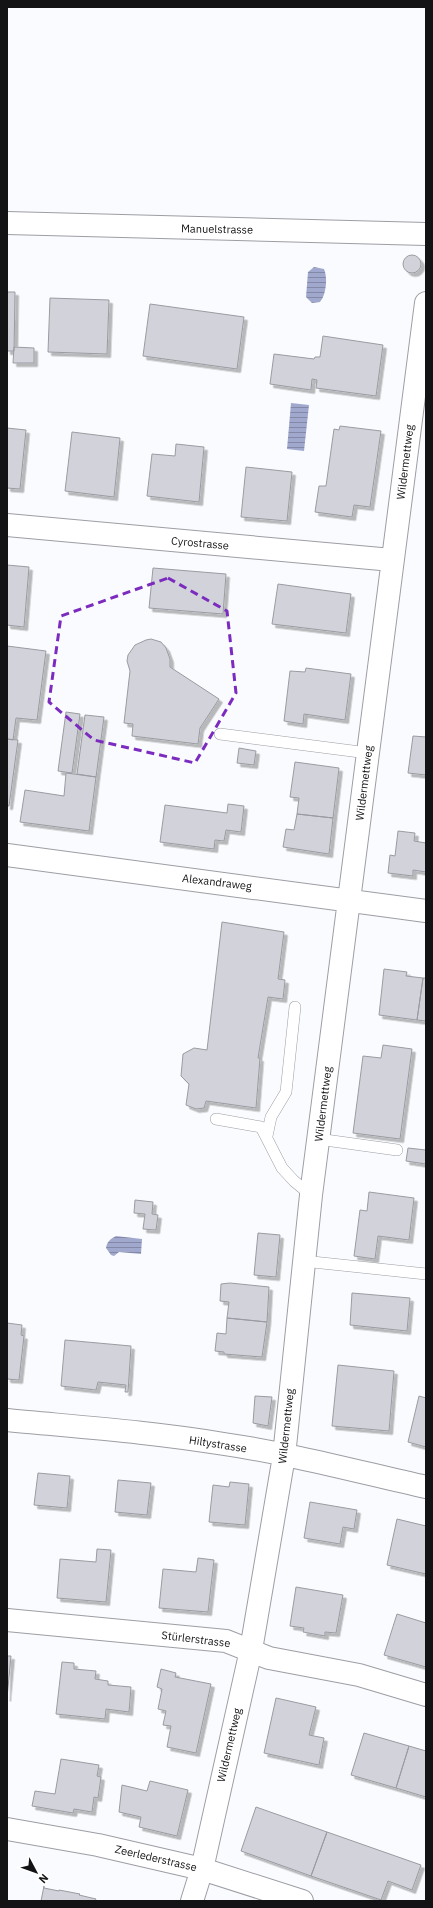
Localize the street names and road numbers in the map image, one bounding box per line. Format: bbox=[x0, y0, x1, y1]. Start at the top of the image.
street label: Manuelstrasse bbox=[181, 221, 253, 237]
street label: Wildermettweg bbox=[393, 423, 417, 500]
street label: Cyrostrasse bbox=[170, 533, 230, 553]
street label: Wildermettweg bbox=[352, 744, 376, 821]
street label: Alexandraweg bbox=[181, 871, 253, 893]
street label: Wildermettweg bbox=[311, 1065, 335, 1142]
street label: Wildermettweg bbox=[275, 1388, 297, 1464]
street label: Hiltystrasse bbox=[188, 1433, 248, 1455]
street label: Stürlerstrasse bbox=[161, 1628, 231, 1650]
street label: Wildermettweg bbox=[214, 1706, 244, 1783]
street label: Zeerlederstrasse bbox=[114, 1842, 198, 1874]

